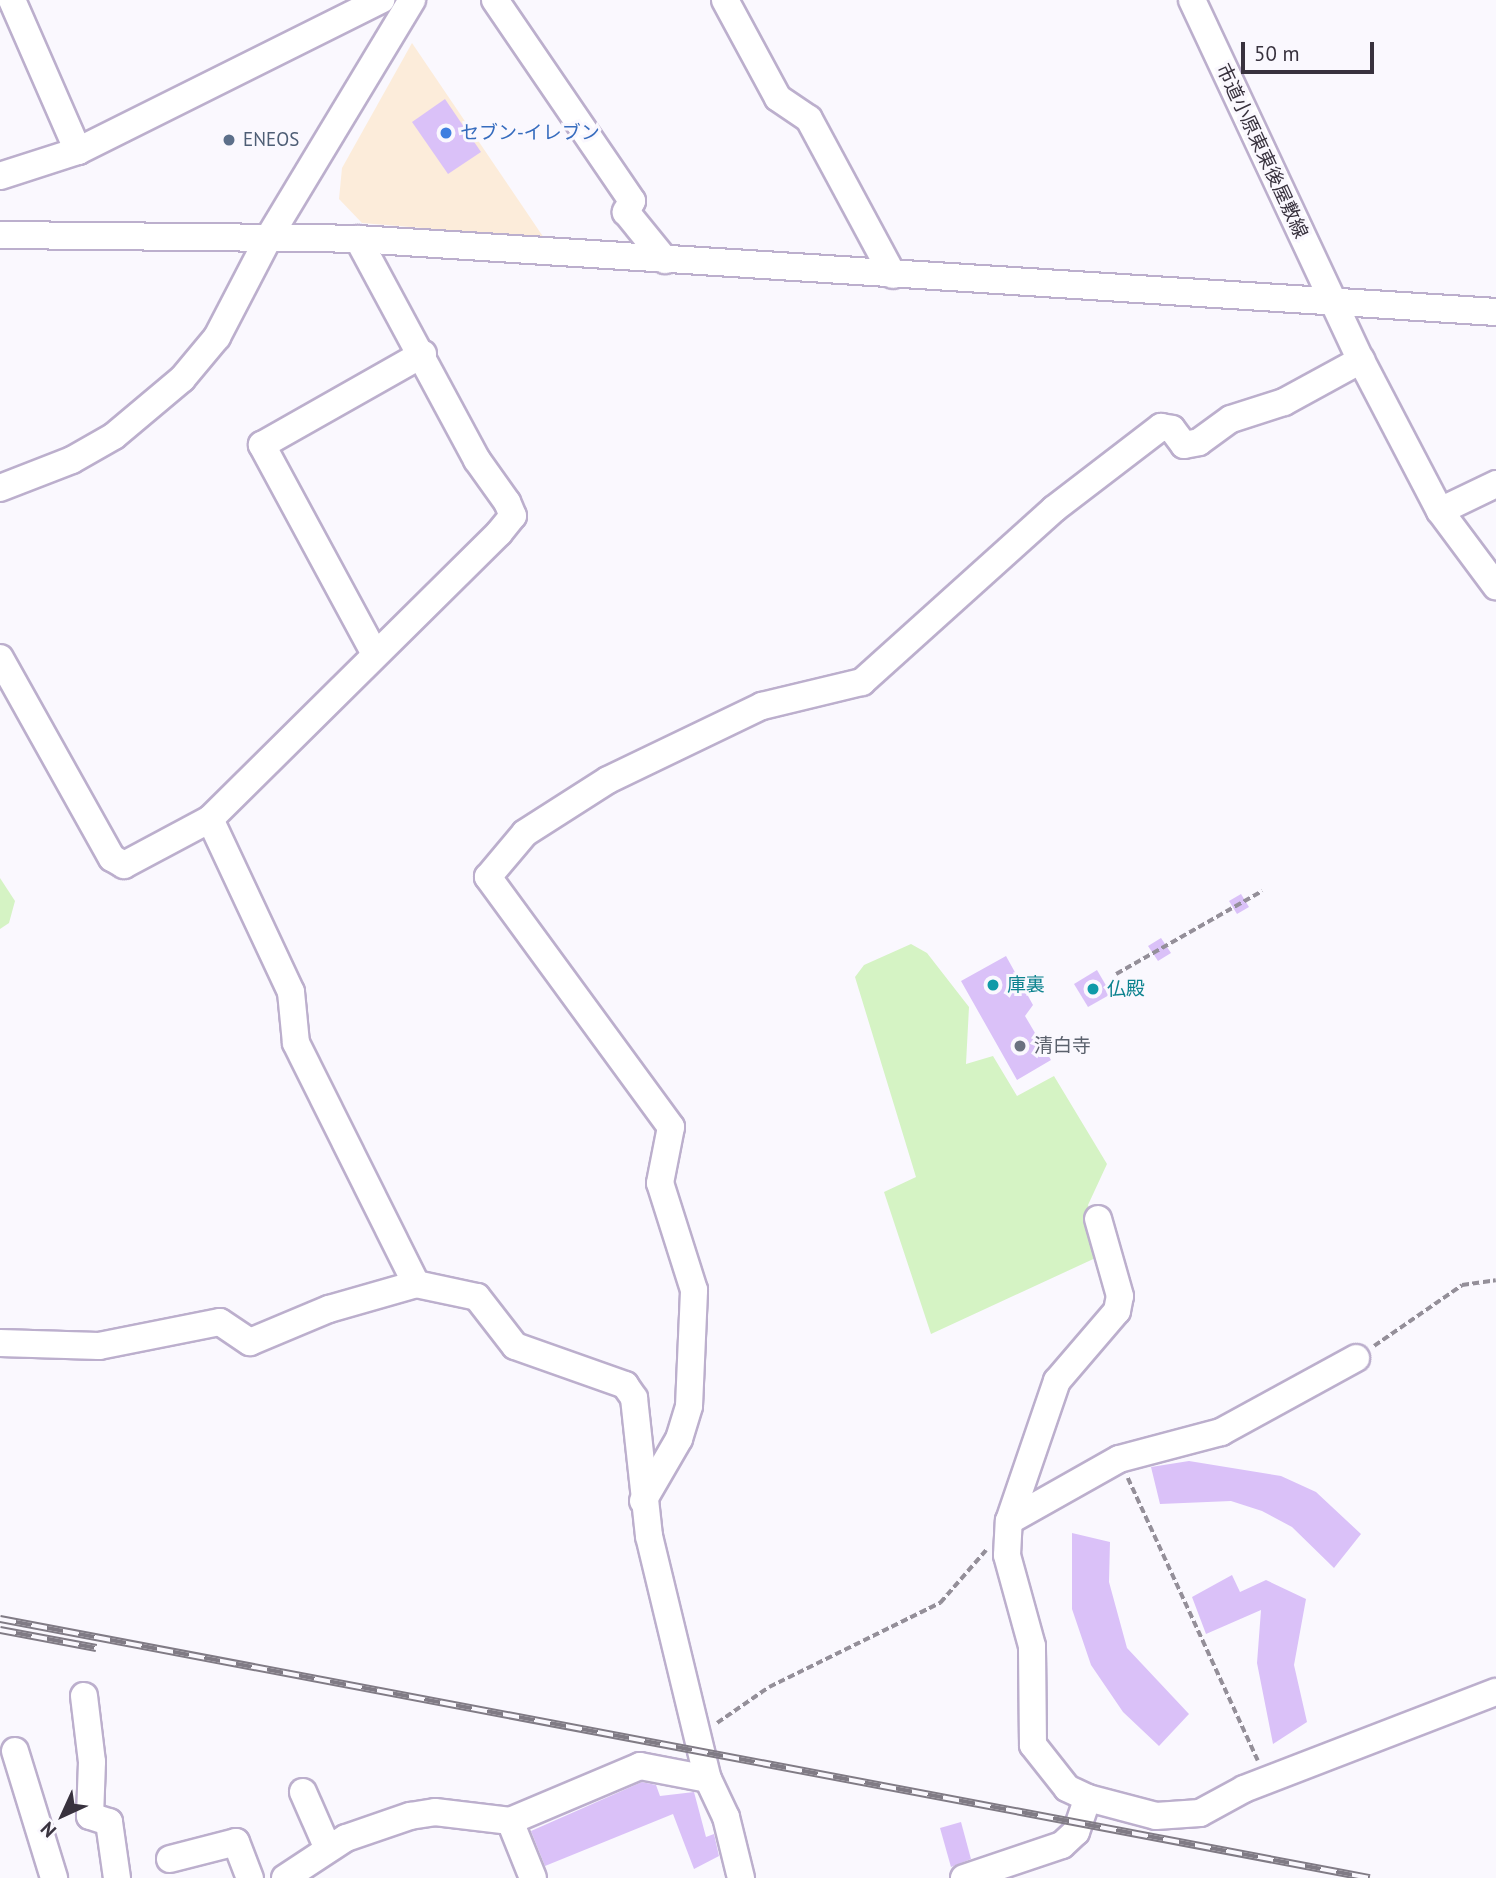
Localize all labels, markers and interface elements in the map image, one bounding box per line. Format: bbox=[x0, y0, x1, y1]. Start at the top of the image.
scale bar bbox=[1244, 28, 1377, 72]
text: 50 m bbox=[1254, 40, 1300, 67]
street label: 市道小原東東後屋敷線 bbox=[1212, 60, 1312, 242]
place label: セブン-イレブン bbox=[460, 122, 600, 144]
marker: セブン-イレブン bbox=[438, 125, 454, 141]
place label: ENEOS bbox=[243, 129, 299, 151]
marker: ENEOS bbox=[221, 132, 237, 148]
place label: 庫裏 bbox=[1007, 974, 1045, 996]
marker: 庫裏 bbox=[985, 977, 1001, 993]
place label: 仏殿 bbox=[1107, 978, 1145, 1000]
marker: 仏殿 bbox=[1085, 981, 1101, 997]
place label: 清白寺 bbox=[1034, 1035, 1091, 1057]
marker: 清白寺 bbox=[1012, 1038, 1028, 1054]
north arrow bbox=[28, 1780, 98, 1850]
text: N bbox=[35, 1817, 61, 1843]

